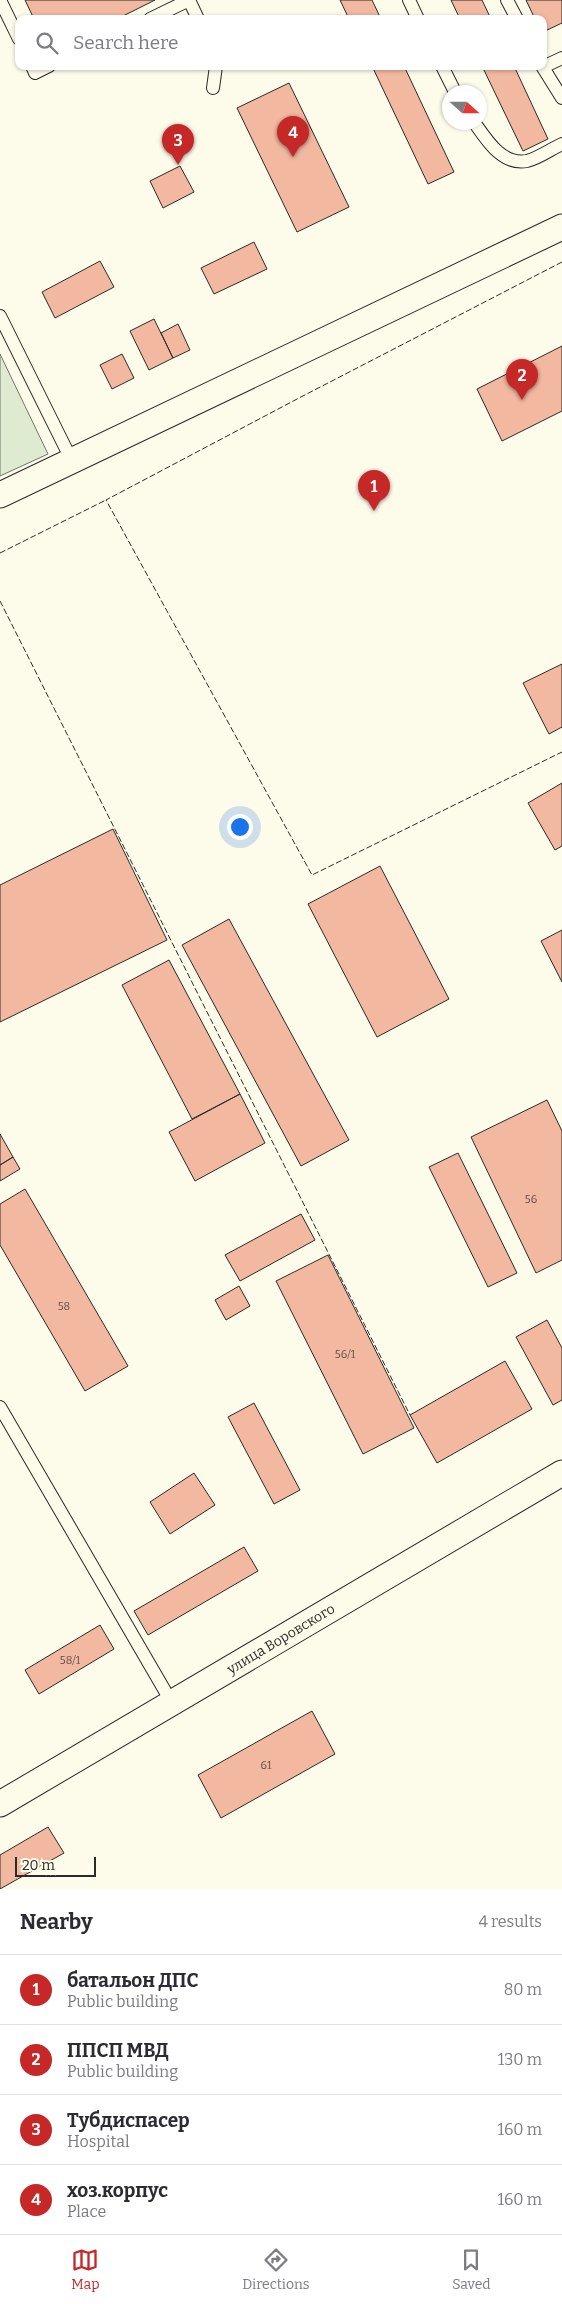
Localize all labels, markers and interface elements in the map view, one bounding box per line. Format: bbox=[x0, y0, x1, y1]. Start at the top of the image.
search box bbox=[15, 15, 547, 70]
icon: search bbox=[33, 29, 61, 57]
text: Search here bbox=[73, 31, 178, 54]
north arrow bbox=[442, 85, 487, 130]
pin: 4 bbox=[277, 116, 309, 157]
pin: 3 bbox=[162, 124, 194, 165]
pin: 2 bbox=[506, 359, 538, 400]
pin: 1 bbox=[358, 470, 390, 511]
your location bbox=[227, 814, 253, 840]
house number: 56 bbox=[525, 1193, 537, 1206]
house number: 58 bbox=[58, 1300, 70, 1313]
house number: 56/1 bbox=[335, 1348, 356, 1361]
street label: улица Воровского bbox=[223, 1600, 338, 1678]
house number: 58/1 bbox=[60, 1654, 81, 1667]
house number: 61 bbox=[261, 1759, 272, 1772]
scale bar bbox=[15, 1854, 96, 1877]
text: 20 m bbox=[22, 1857, 55, 1874]
text: Nearby bbox=[20, 1909, 93, 1935]
text: 4 results bbox=[479, 1912, 542, 1931]
text: батальон ДПС bbox=[67, 1969, 199, 1992]
text: 1 bbox=[33, 1980, 39, 1999]
text: 80 m bbox=[504, 1980, 542, 1999]
text: Public building bbox=[67, 1992, 178, 2011]
text: ППСП МВД bbox=[67, 2039, 169, 2062]
text: 2 bbox=[31, 2050, 41, 2069]
text: 130 m bbox=[498, 2050, 542, 2069]
text: Public building bbox=[67, 2062, 178, 2081]
text: Тубдиспасер bbox=[67, 2109, 190, 2132]
text: 3 bbox=[31, 2120, 41, 2139]
text: 160 m bbox=[497, 2120, 542, 2139]
text: Hospital bbox=[67, 2132, 130, 2151]
text: хоз.корпус bbox=[67, 2179, 168, 2202]
text: 4 bbox=[31, 2190, 41, 2209]
text: 160 m bbox=[497, 2190, 542, 2209]
text: Place bbox=[67, 2202, 106, 2221]
tab: Map bbox=[71, 2246, 100, 2293]
tab: Directions bbox=[242, 2246, 310, 2293]
tab: Saved bbox=[452, 2246, 491, 2293]

